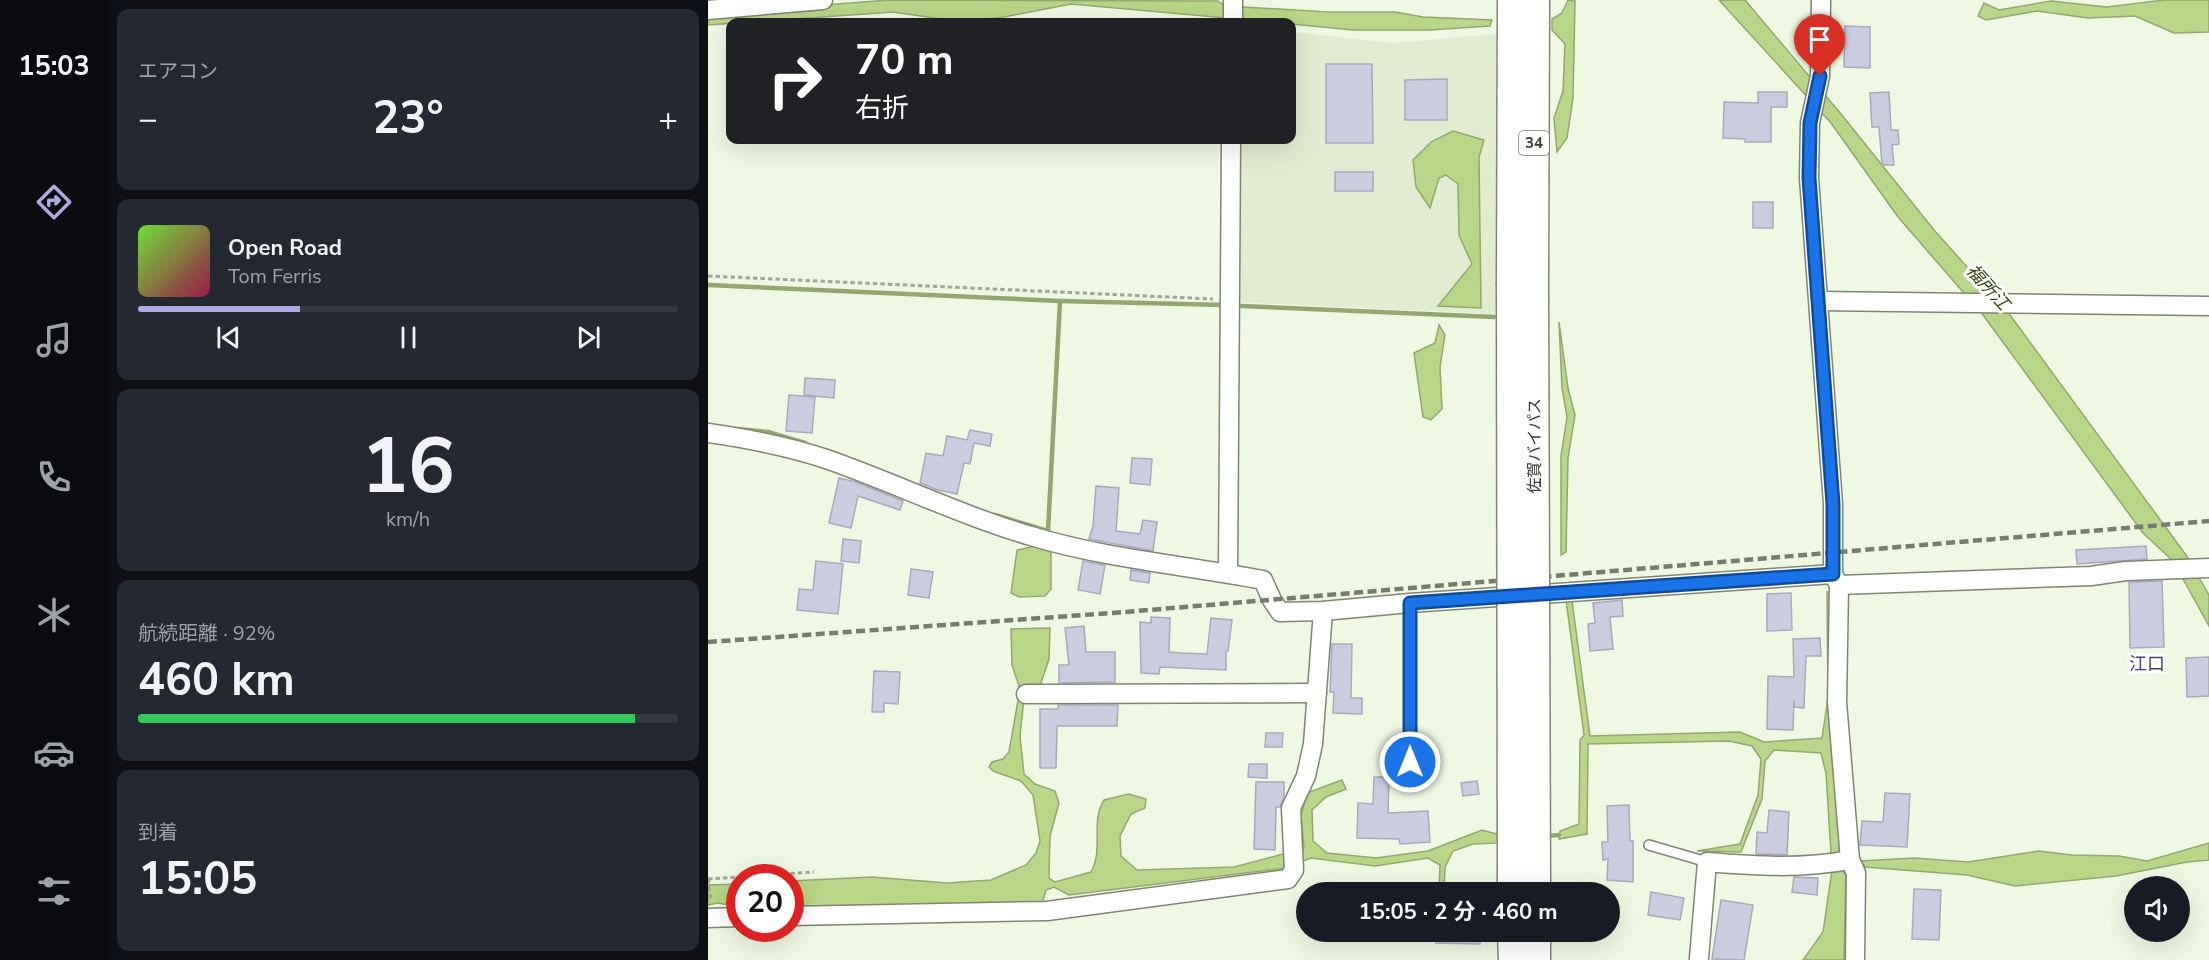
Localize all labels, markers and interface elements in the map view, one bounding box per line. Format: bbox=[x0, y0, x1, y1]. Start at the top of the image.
pin bbox=[1794, 14, 1845, 76]
icon: arrive bbox=[1803, 23, 1836, 56]
text: 70 m bbox=[855, 32, 954, 89]
icon: right bbox=[756, 42, 834, 120]
text: 15:03 bbox=[18, 48, 90, 85]
text: エアコン bbox=[138, 58, 218, 85]
text: 23° bbox=[372, 88, 444, 149]
text: 右折 bbox=[855, 90, 909, 127]
text: − bbox=[138, 97, 158, 142]
text: + bbox=[658, 97, 678, 142]
road number: 34 bbox=[1519, 131, 1549, 155]
icon: directions bbox=[33, 181, 75, 223]
text: Open Road bbox=[228, 233, 342, 263]
water label: 福所江 bbox=[1961, 259, 2016, 317]
text: Tom Ferris bbox=[228, 263, 322, 290]
icon: music bbox=[33, 319, 75, 361]
icon: previous bbox=[212, 321, 245, 354]
icon: pause bbox=[392, 321, 425, 354]
icon: next bbox=[572, 321, 605, 354]
street label: 佐賀バイパス bbox=[1524, 398, 1546, 494]
text: 16 bbox=[361, 413, 455, 520]
icon: phone bbox=[33, 456, 75, 498]
text: km/h bbox=[386, 506, 430, 533]
icon: climate bbox=[33, 594, 75, 636]
text: 航続距離 · 92% bbox=[138, 620, 275, 647]
text: 460 km bbox=[138, 650, 295, 711]
district label: 江口 bbox=[2129, 652, 2165, 676]
position arrow bbox=[1378, 730, 1442, 794]
icon: car bbox=[33, 732, 75, 774]
text: 到着 bbox=[138, 819, 178, 846]
text: 15:05 bbox=[138, 849, 257, 910]
speed limit sign: 20 bbox=[726, 864, 804, 942]
icon: filters bbox=[33, 870, 75, 912]
map controls bbox=[2124, 876, 2190, 942]
button: sound bbox=[2124, 876, 2190, 942]
text: 15:05 · 2 分 · 460 m bbox=[1359, 897, 1557, 927]

